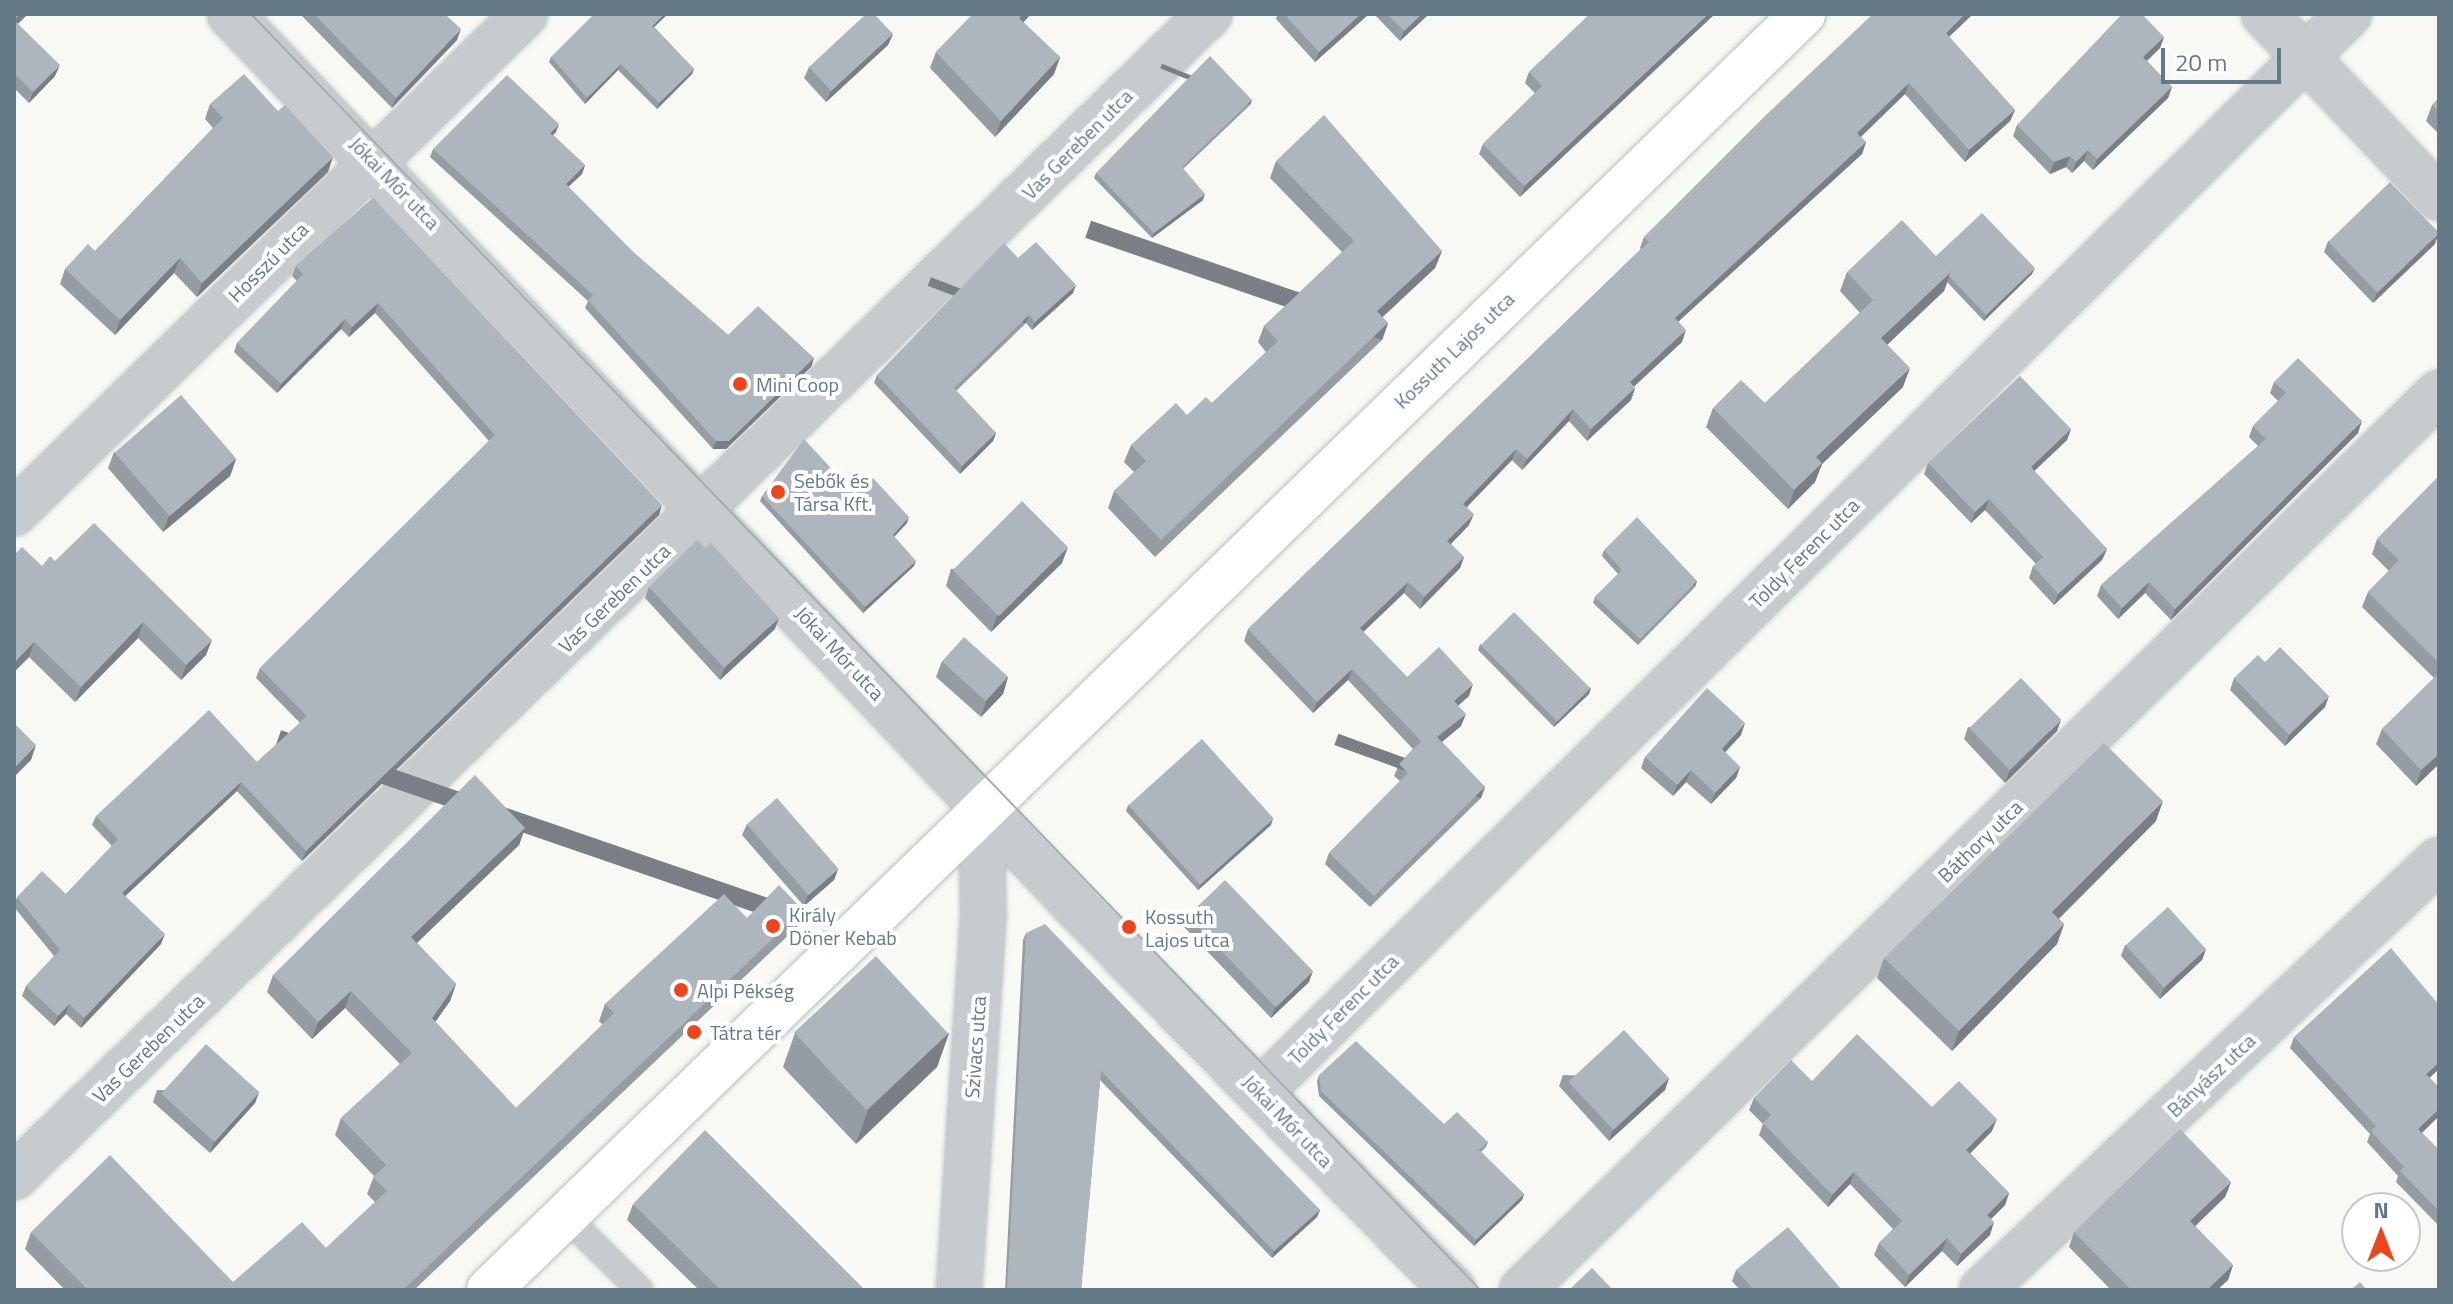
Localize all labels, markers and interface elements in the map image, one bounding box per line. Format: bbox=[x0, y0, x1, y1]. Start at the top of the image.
scale bar bbox=[2165, 32, 2285, 82]
text: 20 m bbox=[2175, 44, 2227, 80]
street label: Vas Gereben utca bbox=[1017, 84, 1137, 204]
street label: Jókai Mór utca bbox=[345, 132, 445, 234]
street label: Hosszú utca bbox=[223, 217, 313, 307]
street label: Kossuth Lajos utca bbox=[1389, 287, 1519, 413]
place label: Mini Coop bbox=[756, 372, 839, 396]
marker: Mini Coop bbox=[731, 375, 749, 393]
place label: Sebők és Társa Kft. bbox=[794, 468, 873, 515]
marker: Sebők és Társa Kft. bbox=[769, 483, 787, 501]
street label: Toldy Ferenc utca bbox=[1744, 493, 1864, 613]
street label: Vas Gereben utca bbox=[553, 539, 675, 657]
street label: Jókai Mór utca bbox=[790, 601, 890, 705]
street label: Báthory utca bbox=[1933, 795, 2027, 887]
place label: Király Döner Kebab bbox=[789, 902, 897, 949]
place label: Kossuth Lajos utca bbox=[1145, 904, 1230, 951]
marker: Király Döner Kebab bbox=[764, 917, 782, 935]
marker: Kossuth Lajos utca bbox=[1120, 918, 1138, 936]
street label: Toldy Ferenc utca bbox=[1283, 949, 1403, 1069]
place label: Alpi Pékség bbox=[697, 978, 794, 1002]
marker: Alpi Pékség bbox=[672, 981, 690, 999]
street label: Vas Gereben utca bbox=[87, 989, 209, 1107]
street label: Szivacs utca bbox=[959, 995, 991, 1099]
place label: Tátra tér bbox=[710, 1020, 781, 1044]
marker: Tátra tér bbox=[685, 1023, 703, 1041]
street label: Bányász utca bbox=[2162, 1028, 2260, 1122]
street label: Jókai Mór utca bbox=[1238, 1070, 1338, 1172]
north arrow bbox=[2341, 1192, 2421, 1272]
text: N bbox=[2373, 1193, 2389, 1227]

